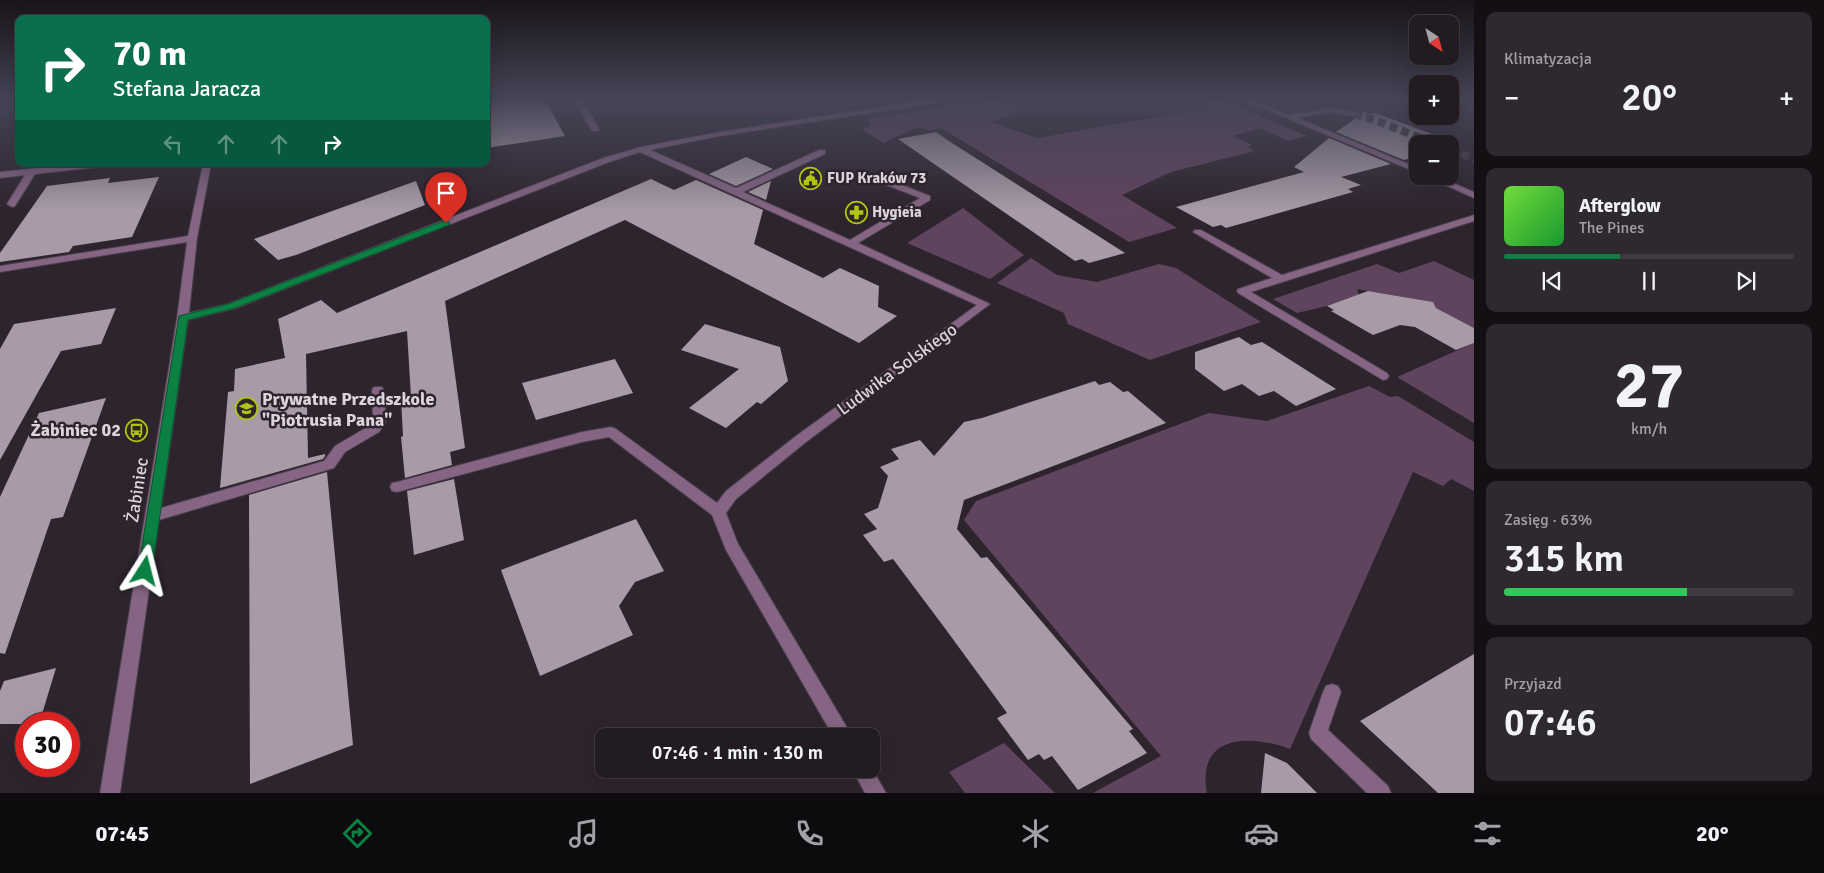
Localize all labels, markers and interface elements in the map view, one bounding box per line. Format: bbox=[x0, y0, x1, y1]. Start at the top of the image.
north arrow bbox=[1409, 15, 1459, 65]
map controls bbox=[1409, 15, 1459, 185]
text: 70 m bbox=[113, 32, 187, 75]
icon: right bbox=[30, 35, 95, 100]
text: Klimatyzacja bbox=[1504, 49, 1592, 69]
text: 20° bbox=[1621, 74, 1677, 121]
text: Stefana Jaracza bbox=[113, 75, 261, 102]
button: + bbox=[1409, 75, 1459, 125]
text: − bbox=[1504, 81, 1519, 115]
text: + bbox=[1779, 81, 1794, 115]
icon: left bbox=[159, 130, 187, 158]
icon: ahead bbox=[212, 130, 240, 158]
icon: ahead bbox=[265, 130, 293, 158]
icon: right bbox=[318, 130, 346, 158]
button: − bbox=[1409, 135, 1459, 185]
public building icon: FUP Kraków 73 bbox=[799, 166, 823, 190]
place label: FUP Kraków 73 bbox=[827, 169, 926, 187]
pin bbox=[425, 172, 467, 223]
icon: arrive bbox=[432, 179, 460, 207]
text: Afterglow bbox=[1579, 194, 1661, 218]
pharmacy icon: Hygieia bbox=[844, 200, 868, 224]
place label: Hygieia bbox=[872, 203, 922, 221]
text: The Pines bbox=[1579, 218, 1644, 238]
icon: previous bbox=[1538, 267, 1566, 295]
icon: pause bbox=[1635, 267, 1663, 295]
icon: next bbox=[1732, 267, 1760, 295]
street label: Ludwika Solskiego bbox=[833, 318, 961, 420]
text: 27 bbox=[1614, 346, 1684, 426]
place label: Prywatne Przedszkole "Piotrusia Pana" bbox=[262, 388, 434, 431]
school or university icon: Prywatne Przedszkole "Piotrusia Pana" bbox=[234, 397, 258, 421]
bus stop icon: Żabiniec 02 bbox=[125, 418, 149, 442]
place label: Żabiniec 02 bbox=[30, 419, 121, 441]
text: km/h bbox=[1631, 419, 1667, 439]
street label: Żabiniec bbox=[121, 456, 153, 524]
text: Zasięg · 63% bbox=[1504, 510, 1592, 530]
text: 315 km bbox=[1504, 535, 1624, 582]
position arrow bbox=[118, 544, 170, 596]
text: Przyjazd bbox=[1504, 674, 1562, 694]
text: 07:46 bbox=[1504, 699, 1597, 746]
speed limit sign: 30 bbox=[15, 712, 80, 777]
text: 07:46 · 1 min · 130 m bbox=[652, 741, 823, 765]
icon: directions bbox=[340, 816, 375, 851]
icon: music bbox=[566, 816, 601, 851]
icon: phone bbox=[792, 816, 827, 851]
icon: climate bbox=[1018, 816, 1053, 851]
icon: car bbox=[1244, 816, 1279, 851]
icon: filters bbox=[1470, 816, 1505, 851]
text: 07:45 bbox=[95, 820, 149, 847]
text: 20° bbox=[1696, 820, 1728, 847]

